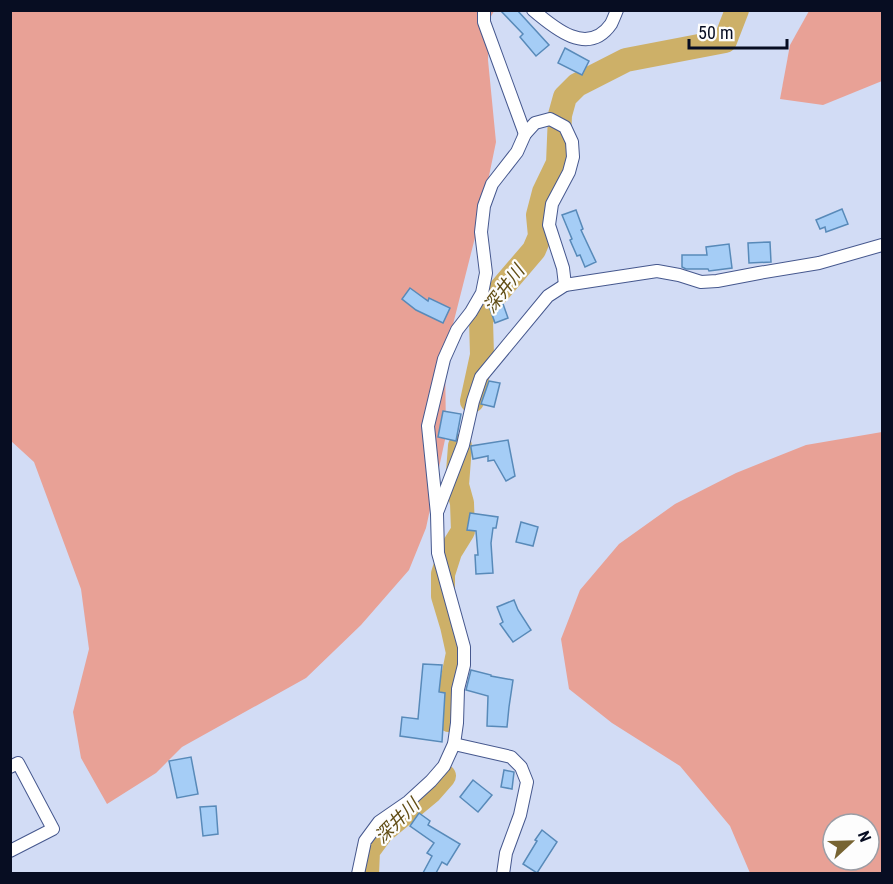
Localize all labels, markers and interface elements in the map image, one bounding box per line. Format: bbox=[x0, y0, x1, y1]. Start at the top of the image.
scale bar bbox=[689, 12, 786, 50]
text: 50 m bbox=[698, 22, 733, 43]
water label: 深井川 bbox=[479, 259, 529, 317]
water label: 深井川 bbox=[370, 793, 425, 847]
north arrow bbox=[821, 812, 881, 872]
text: N bbox=[854, 828, 875, 845]

